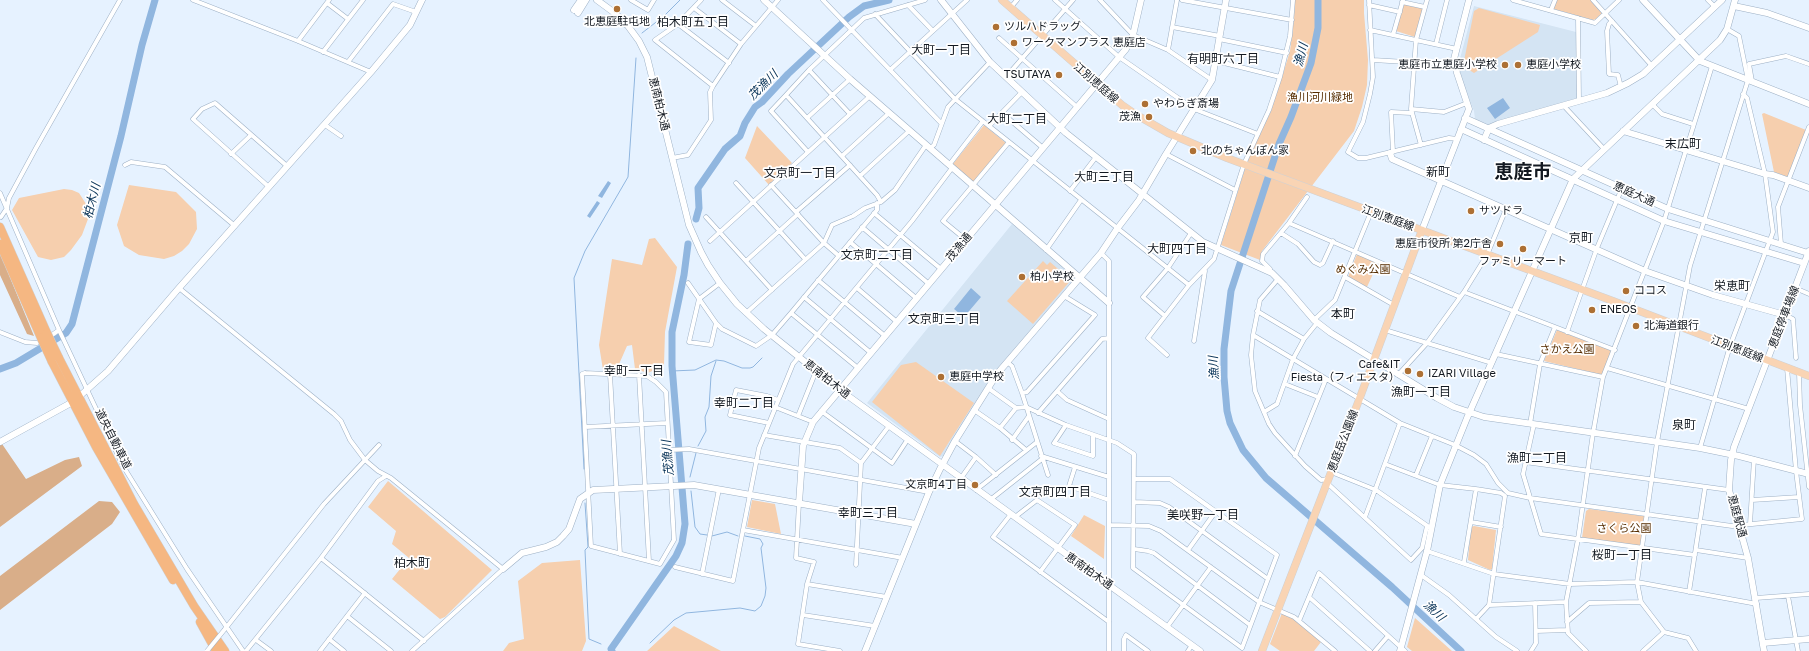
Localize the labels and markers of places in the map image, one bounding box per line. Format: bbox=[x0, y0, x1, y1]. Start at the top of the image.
marker: 北恵庭駐屯地 bbox=[612, 4, 622, 14]
place label: 北恵庭駐屯地 bbox=[584, 15, 650, 29]
place label: ツルハドラッグ bbox=[1004, 20, 1081, 34]
marker: ツルハドラッグ bbox=[991, 22, 1001, 32]
place label: ワークマンプラス 恵庭店 bbox=[1022, 36, 1146, 50]
marker: ワークマンプラス 恵庭店 bbox=[1009, 38, 1019, 48]
place label: 恵庭市立恵庭小学校 bbox=[1398, 58, 1497, 72]
place label: 恵庭小学校 bbox=[1526, 58, 1581, 72]
marker: 恵庭市立恵庭小学校 bbox=[1500, 60, 1510, 70]
marker: 恵庭小学校 bbox=[1513, 60, 1523, 70]
place label: TSUTAYA bbox=[1004, 68, 1051, 82]
marker: TSUTAYA bbox=[1054, 70, 1064, 80]
place label: やわらぎ斎場 bbox=[1153, 97, 1219, 111]
marker: やわらぎ斎場 bbox=[1140, 99, 1150, 109]
place label: 茂漁 bbox=[1119, 110, 1141, 124]
marker: 茂漁 bbox=[1144, 112, 1154, 122]
place label: 北のちゃんぽん家 bbox=[1201, 144, 1289, 158]
marker: 北のちゃんぽん家 bbox=[1188, 146, 1198, 156]
place label: サツドラ bbox=[1479, 204, 1523, 218]
marker: サツドラ bbox=[1466, 206, 1476, 216]
place label: 恵庭市役所 第2庁舎 bbox=[1395, 237, 1492, 251]
marker: 恵庭市役所 第2庁舎 bbox=[1495, 239, 1505, 249]
marker: ファミリーマート bbox=[1518, 244, 1528, 254]
place label: ファミリーマート bbox=[1479, 255, 1567, 269]
place label: 柏小学校 bbox=[1030, 270, 1074, 284]
marker: 柏小学校 bbox=[1017, 272, 1027, 282]
place label: ココス bbox=[1634, 284, 1667, 298]
marker: ココス bbox=[1621, 286, 1631, 296]
place label: ENEOS bbox=[1600, 303, 1637, 317]
marker: ENEOS bbox=[1587, 305, 1597, 315]
place label: 北海道銀行 bbox=[1644, 319, 1699, 333]
marker: 北海道銀行 bbox=[1631, 321, 1641, 331]
place label: Cafe&IT Fiesta（フィエスタ） bbox=[1291, 358, 1400, 384]
marker: Cafe&IT Fiesta（フィエスタ） bbox=[1403, 366, 1413, 376]
place label: IZARI Village bbox=[1428, 367, 1496, 381]
marker: IZARI Village bbox=[1415, 369, 1425, 379]
place label: 恵庭中学校 bbox=[949, 370, 1004, 384]
marker: 恵庭中学校 bbox=[936, 372, 946, 382]
place label: 文京町4丁目 bbox=[905, 478, 967, 492]
marker: 文京町4丁目 bbox=[970, 480, 980, 490]

